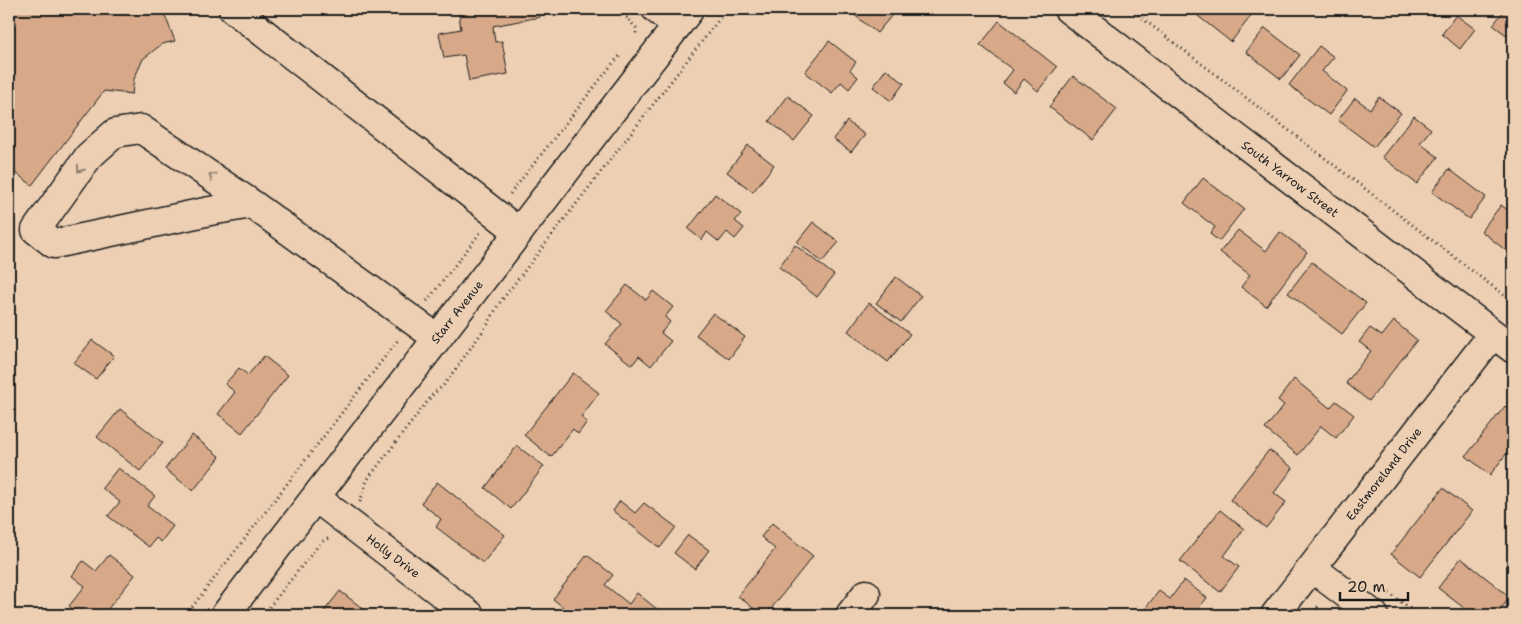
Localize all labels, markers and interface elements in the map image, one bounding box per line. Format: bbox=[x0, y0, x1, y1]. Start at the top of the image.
street label: South Yarrow Street bbox=[1238, 137, 1342, 221]
one-way arrow bbox=[77, 163, 86, 173]
one-way arrow bbox=[209, 173, 218, 182]
street label: Starr Avenue bbox=[427, 277, 487, 347]
street label: Eastmoreland Drive bbox=[1343, 424, 1426, 524]
street label: Holly Drive bbox=[363, 531, 423, 582]
scale bar bbox=[1340, 569, 1407, 601]
text: 20 m bbox=[1347, 577, 1386, 597]

